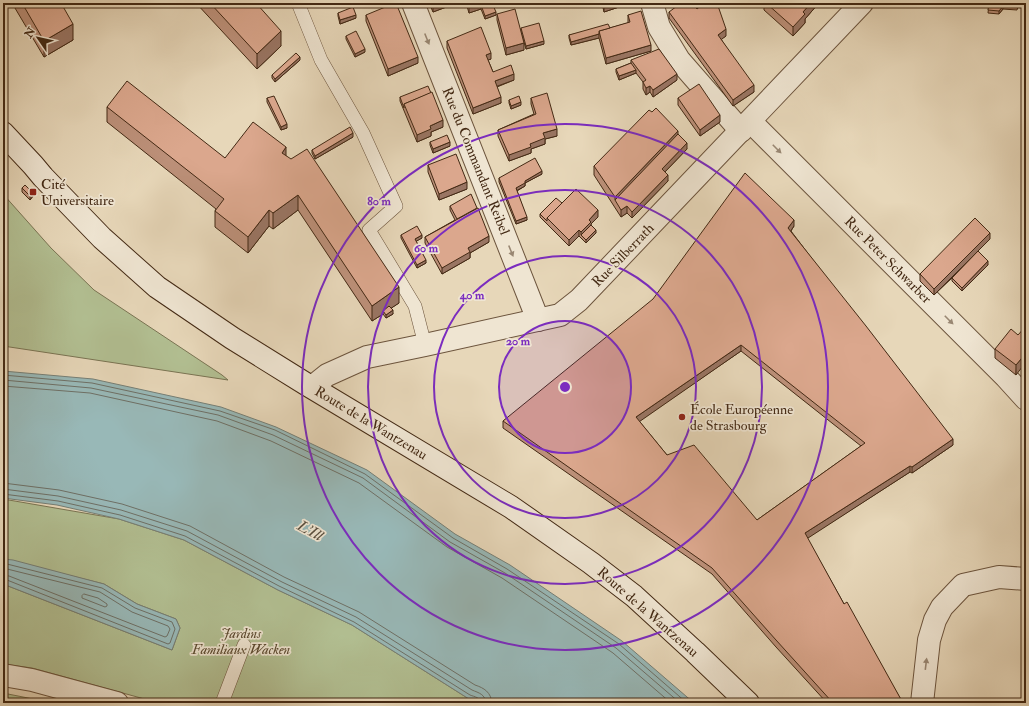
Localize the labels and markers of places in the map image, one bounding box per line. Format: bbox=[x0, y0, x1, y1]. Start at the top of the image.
place label: Cité Universitaire bbox=[41, 176, 114, 209]
marker: Cité Universitaire bbox=[28, 187, 38, 197]
centre of rings bbox=[558, 380, 572, 394]
place label: École Européenne de Strasbourg bbox=[690, 401, 793, 434]
marker: École Européenne de Strasbourg bbox=[677, 412, 687, 422]

